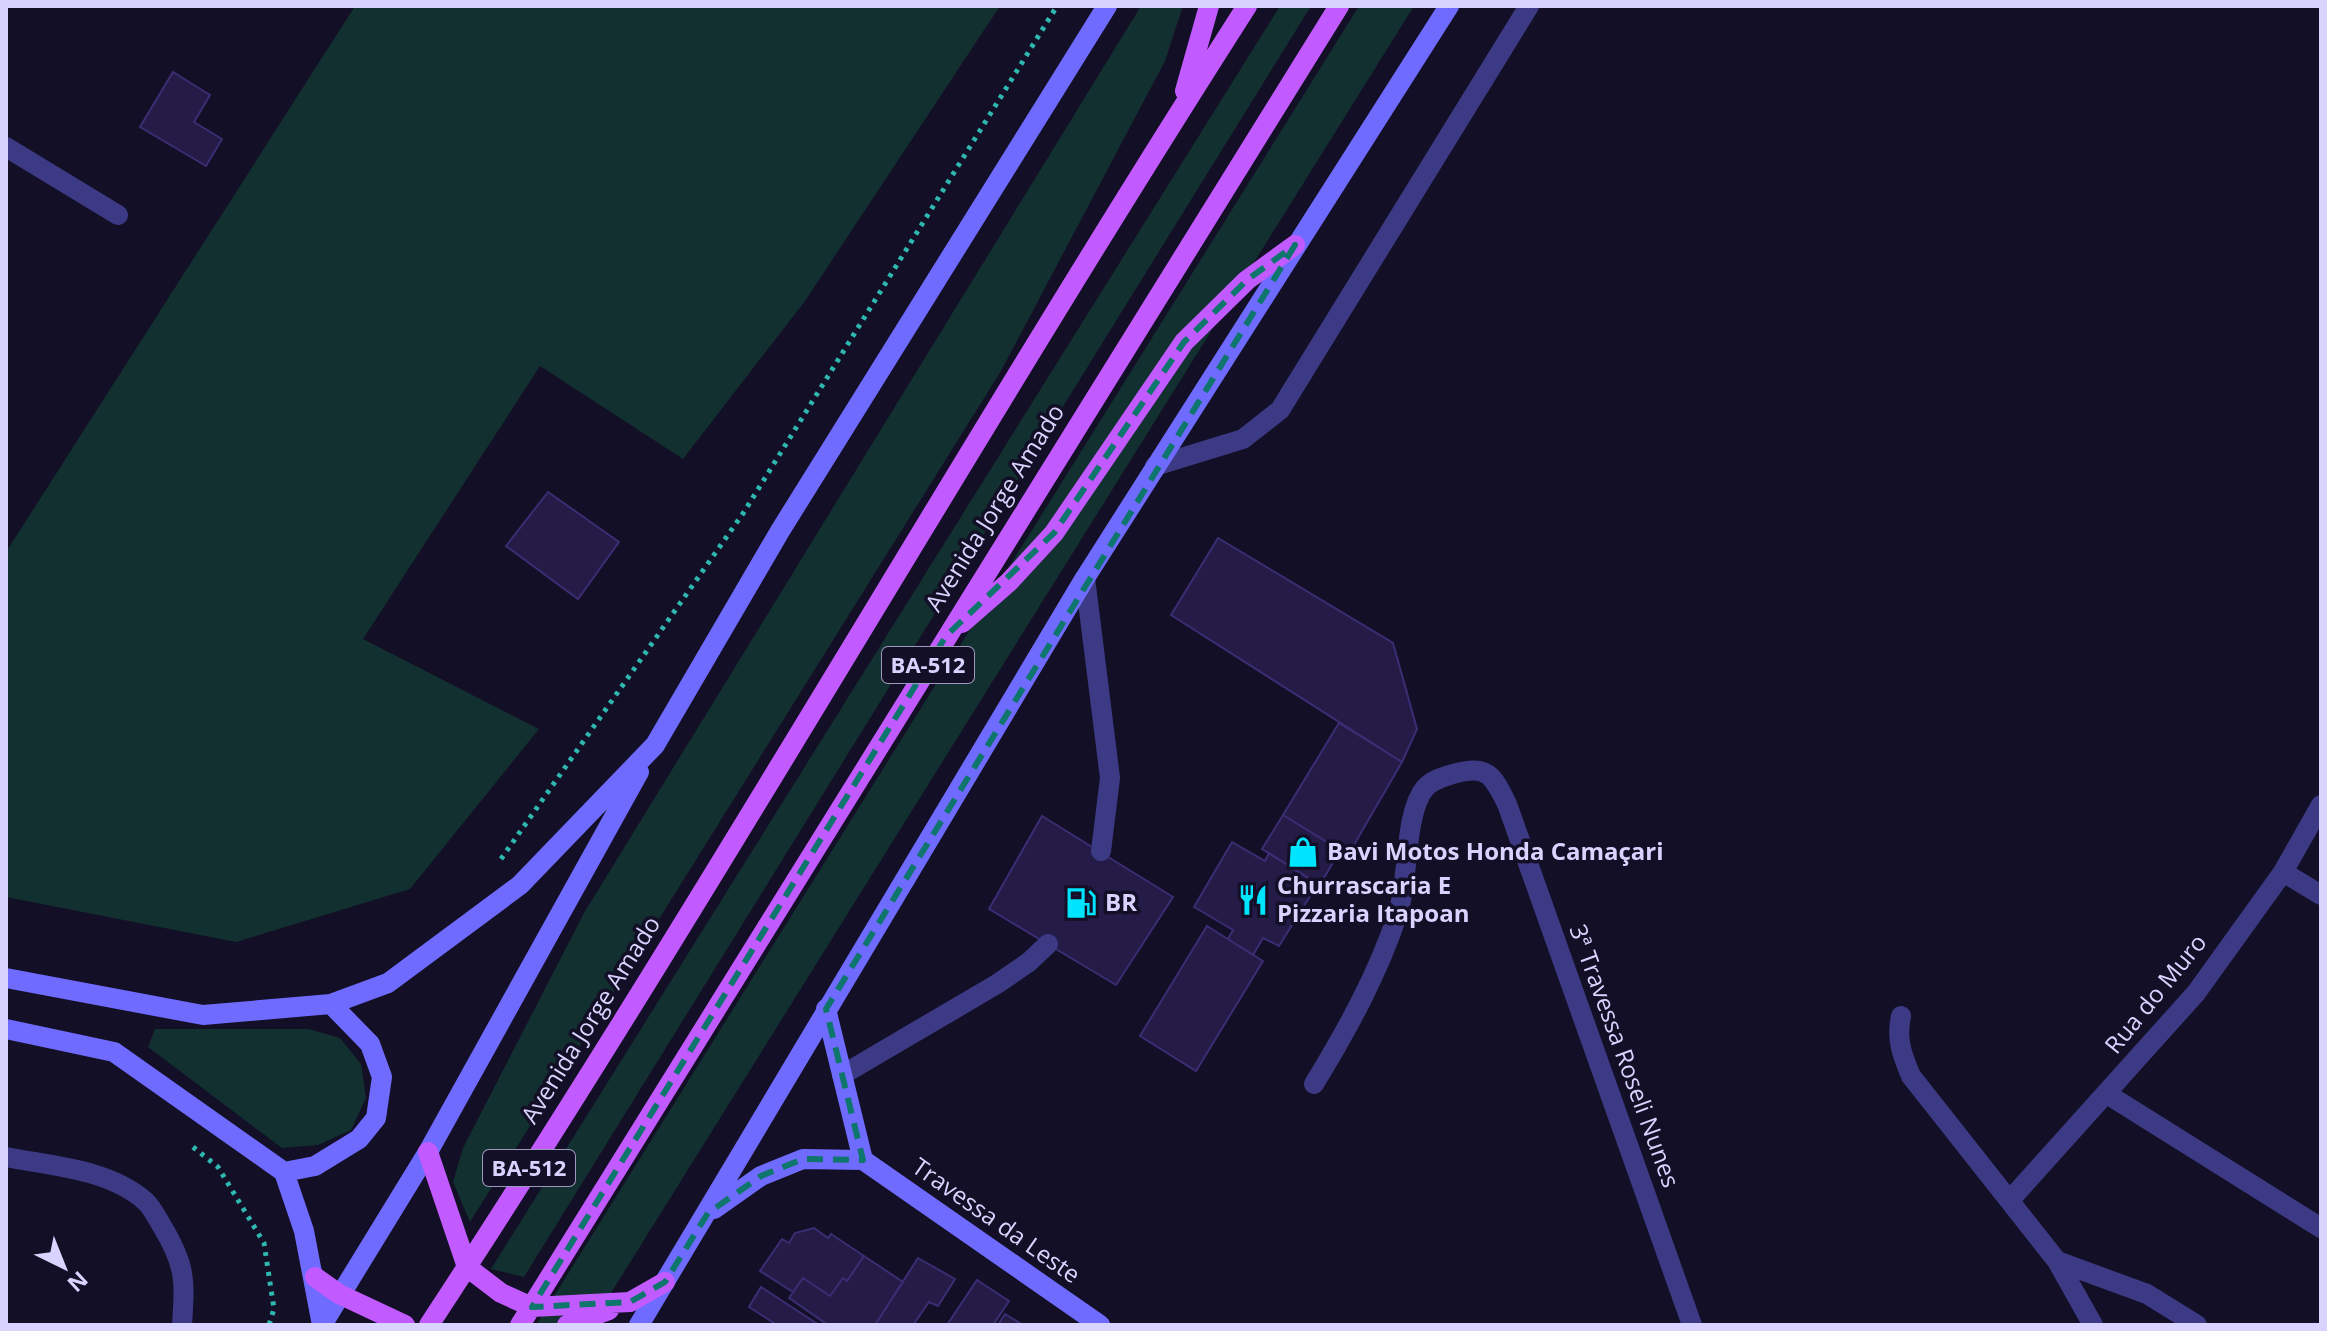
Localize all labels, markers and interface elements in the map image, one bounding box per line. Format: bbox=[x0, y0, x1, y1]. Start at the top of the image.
street label: Avenida Jorge Amado bbox=[916, 397, 1071, 617]
road number: BA-512 bbox=[882, 647, 974, 683]
place label: Bavi Motos Honda Camaçari bbox=[1327, 834, 1664, 867]
shop icon: Bavi Motos Honda Camaçari bbox=[1286, 835, 1320, 869]
place label: Churrascaria E Pizzaria Itapoan bbox=[1277, 868, 1469, 929]
restaurant icon: Churrascaria E Pizzaria Itapoan bbox=[1236, 883, 1270, 917]
place label: BR bbox=[1105, 885, 1137, 918]
fuel station icon: BR bbox=[1064, 886, 1098, 920]
street label: Avenida Jorge Amado bbox=[512, 909, 667, 1129]
street label: 3ª Travessa Roseli Nunes bbox=[1562, 919, 1688, 1192]
street label: Rua do Muro bbox=[2096, 926, 2213, 1060]
street label: Travessa da Leste bbox=[906, 1149, 1087, 1290]
road number: BA-512 bbox=[483, 1150, 575, 1186]
north arrow bbox=[24, 1227, 104, 1307]
text: N bbox=[62, 1265, 95, 1299]

